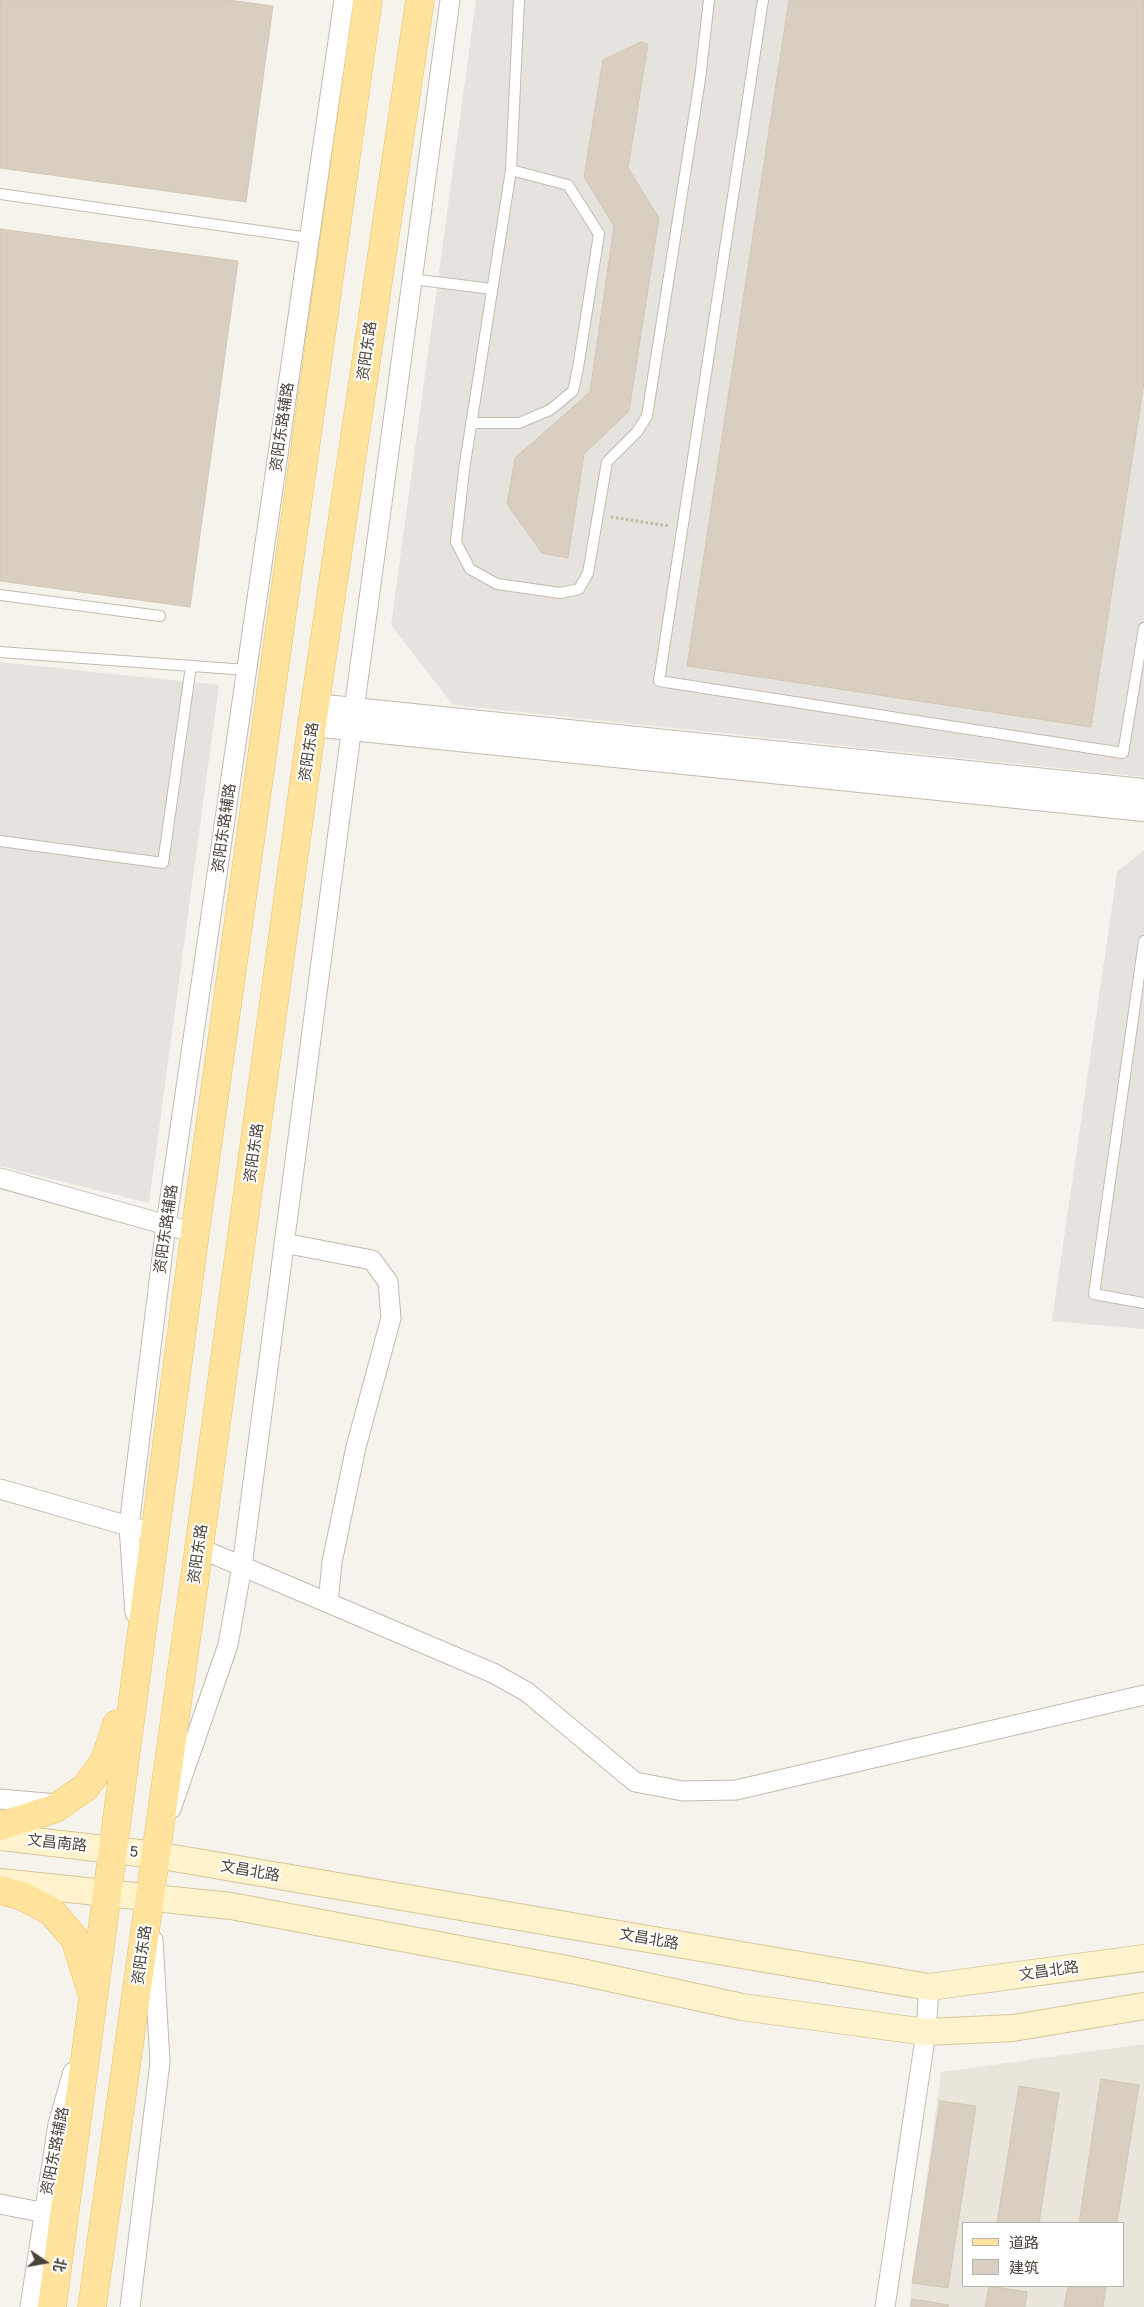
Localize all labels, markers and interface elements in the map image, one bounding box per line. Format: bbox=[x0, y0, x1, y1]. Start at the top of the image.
street label: 资阳东路 bbox=[354, 320, 380, 382]
street label: 资阳东路辅路 bbox=[267, 381, 297, 473]
street label: 资阳东路 bbox=[296, 721, 322, 783]
street label: 资阳东路辅路 bbox=[209, 782, 239, 874]
street label: 资阳东路 bbox=[241, 1122, 267, 1184]
street label: 资阳东路辅路 bbox=[151, 1183, 181, 1275]
street label: 资阳东路 bbox=[185, 1523, 211, 1585]
street label: 文昌南路 bbox=[26, 1831, 88, 1855]
street label: 5 bbox=[128, 1842, 140, 1862]
street label: 文昌北路 bbox=[219, 1857, 281, 1885]
street label: 资阳东路 bbox=[129, 1924, 155, 1986]
street label: 文昌北路 bbox=[618, 1925, 680, 1953]
street label: 文昌北路 bbox=[1018, 1958, 1080, 1984]
street label: 资阳东路辅路 bbox=[38, 2105, 72, 2197]
legend bbox=[962, 2222, 1124, 2287]
text: 道路 bbox=[1009, 2233, 1039, 2251]
north arrow bbox=[20, 2237, 70, 2287]
text: 北 bbox=[50, 2257, 70, 2274]
text: 建筑 bbox=[1009, 2258, 1039, 2276]

